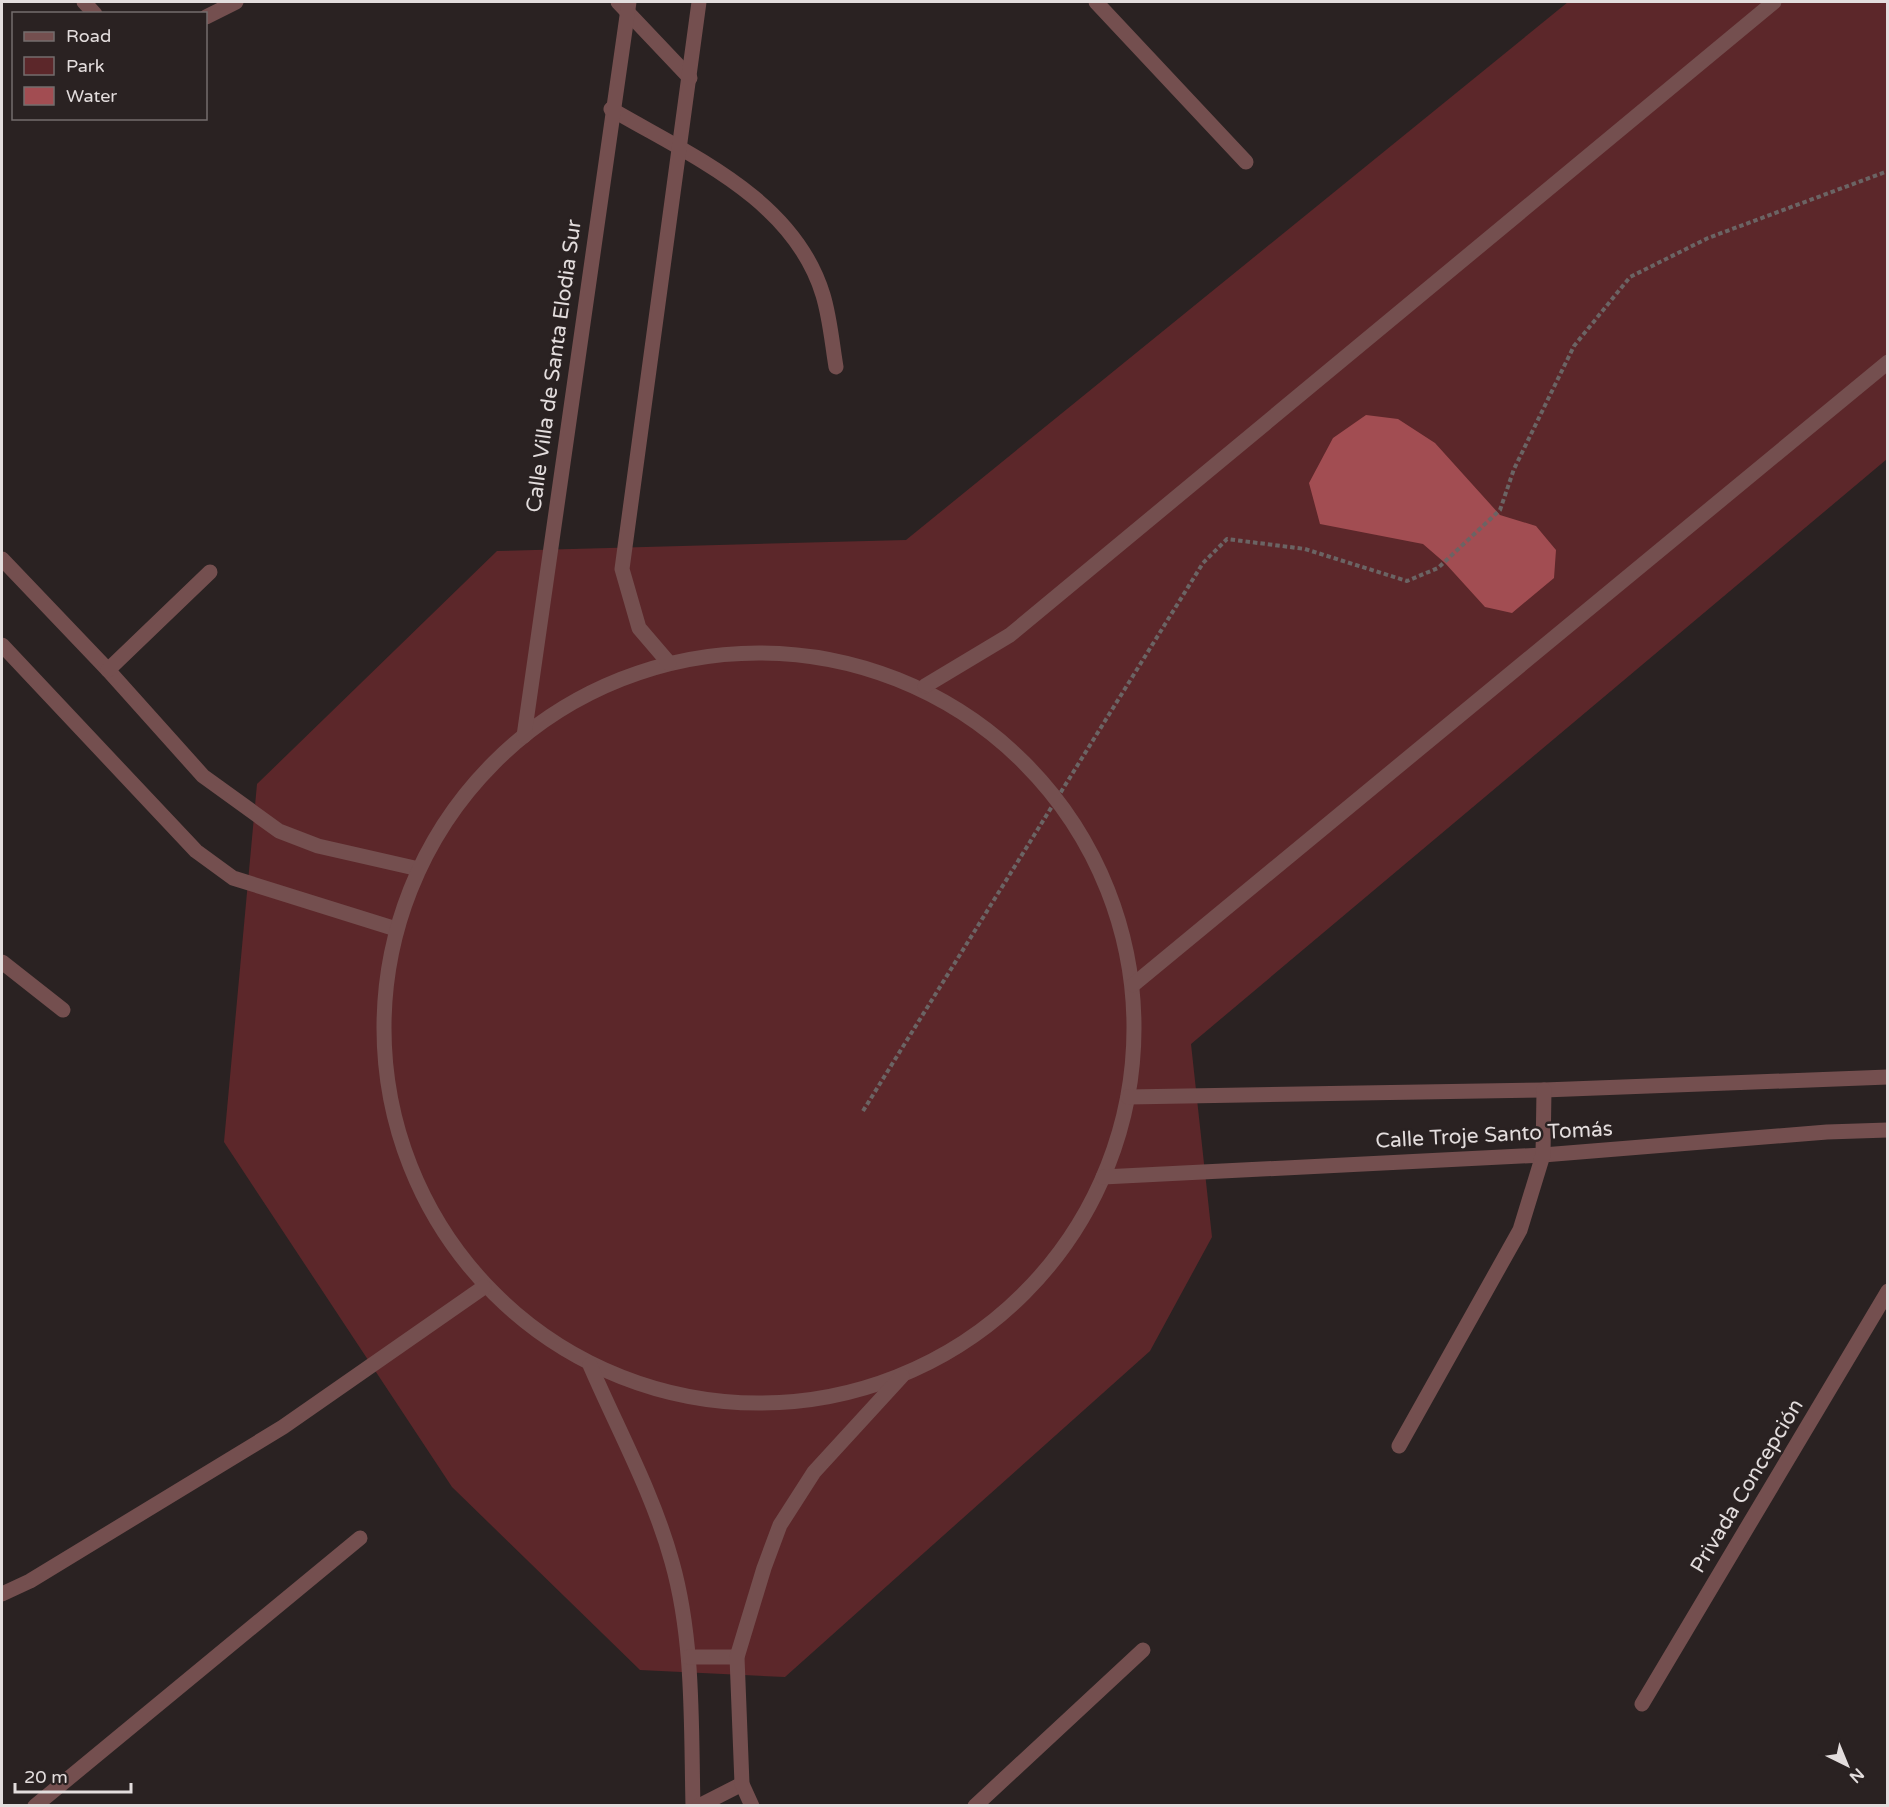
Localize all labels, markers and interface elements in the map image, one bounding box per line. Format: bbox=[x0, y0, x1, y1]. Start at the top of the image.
legend bbox=[12, 12, 207, 120]
text: Road bbox=[66, 25, 111, 47]
text: Park bbox=[66, 55, 105, 77]
text: Water bbox=[66, 85, 117, 107]
street label: Calle Villa de Santa Elodia Sur bbox=[521, 218, 587, 514]
street label: Calle Troje Santo Tomás bbox=[1375, 1116, 1613, 1154]
street label: Privada Concepción bbox=[1685, 1394, 1809, 1578]
north arrow bbox=[1817, 1735, 1877, 1795]
scale bar bbox=[15, 1756, 130, 1794]
text: N bbox=[1845, 1764, 1868, 1787]
text: 20 m bbox=[24, 1766, 68, 1788]

